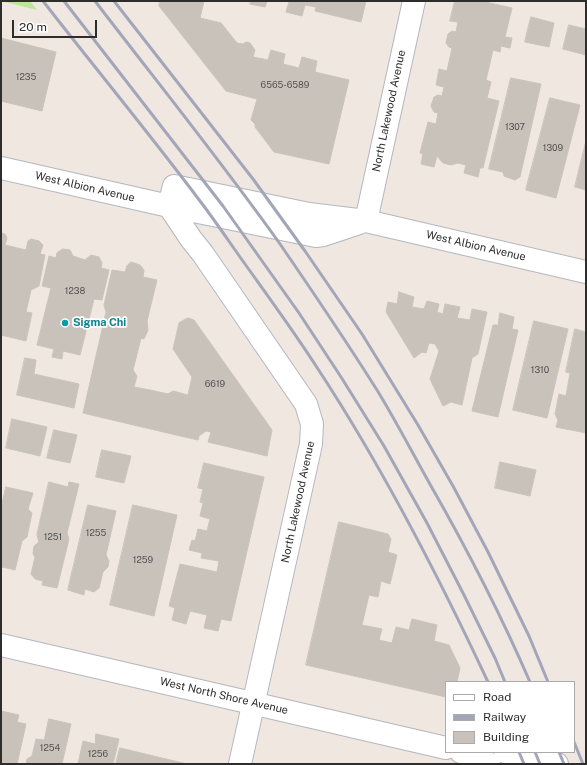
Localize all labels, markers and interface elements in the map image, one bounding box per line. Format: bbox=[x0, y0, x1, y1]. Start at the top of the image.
scale bar bbox=[14, 12, 99, 38]
text: 20 m bbox=[19, 20, 47, 34]
street label: North Lakewood Avenue bbox=[370, 49, 408, 173]
house number: 1235 bbox=[16, 72, 36, 82]
house number: 6565-6589 bbox=[261, 80, 309, 90]
house number: 1307 bbox=[505, 122, 525, 132]
house number: 1309 bbox=[543, 143, 563, 153]
street label: West Albion Avenue bbox=[34, 169, 136, 205]
street label: West Albion Avenue bbox=[425, 228, 527, 264]
house number: 1238 bbox=[65, 286, 85, 296]
place label: Sigma Chi bbox=[73, 316, 126, 330]
marker: Sigma Chi bbox=[60, 318, 70, 328]
house number: 1310 bbox=[531, 365, 549, 375]
house number: 6619 bbox=[205, 379, 225, 389]
street label: North Lakewood Avenue bbox=[279, 440, 317, 564]
house number: 1255 bbox=[86, 528, 106, 538]
house number: 1251 bbox=[44, 532, 62, 542]
house number: 1259 bbox=[133, 555, 153, 565]
street label: West North Shore Avenue bbox=[159, 675, 289, 717]
legend bbox=[445, 681, 575, 753]
text: Road bbox=[483, 690, 511, 704]
text: Railway bbox=[483, 710, 526, 724]
text: Building bbox=[483, 730, 529, 744]
house number: 1254 bbox=[40, 743, 60, 753]
house number: 1256 bbox=[88, 749, 108, 759]

